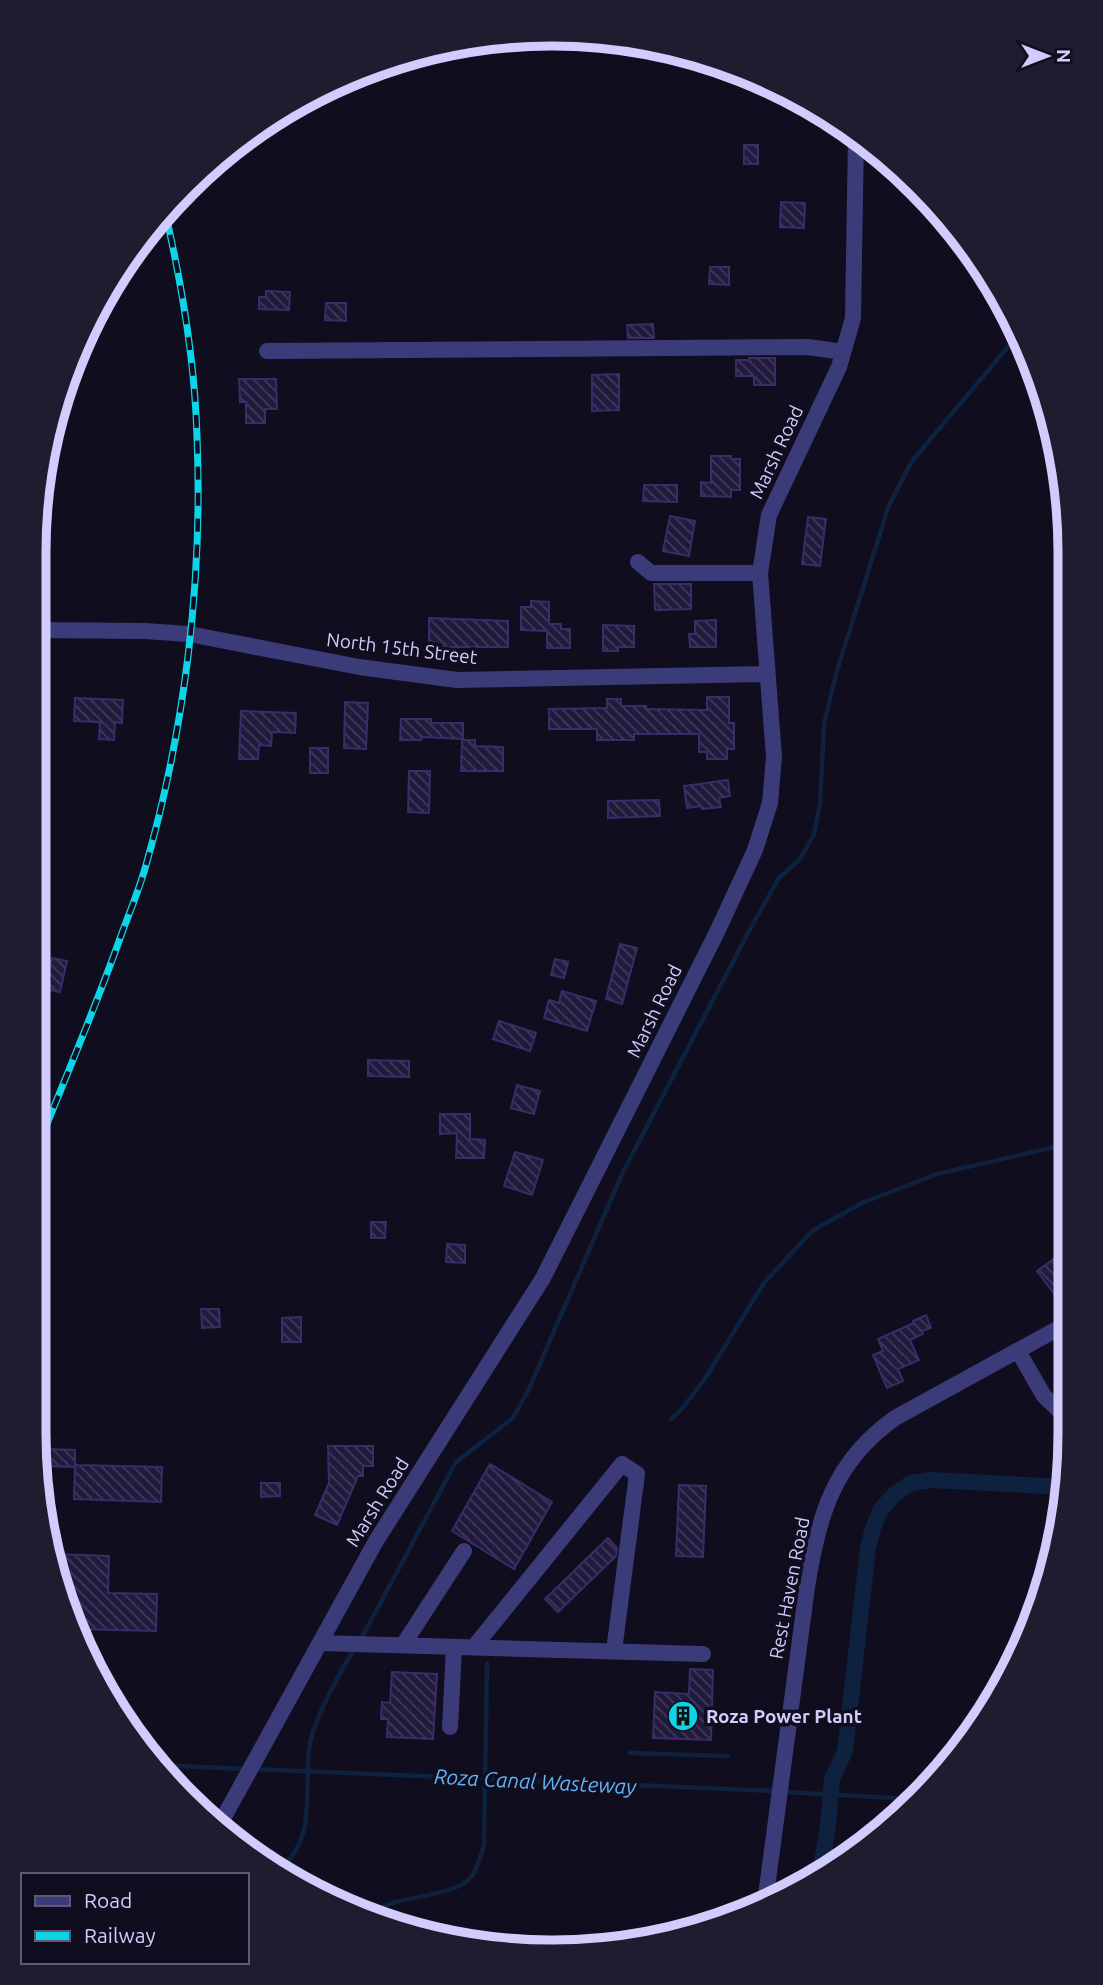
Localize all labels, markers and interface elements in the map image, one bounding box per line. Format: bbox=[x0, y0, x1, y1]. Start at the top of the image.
north arrow bbox=[1012, 21, 1082, 91]
text: N bbox=[1053, 49, 1075, 63]
street label: Marsh Road bbox=[745, 402, 807, 502]
street label: North 15th Street bbox=[325, 628, 479, 668]
street label: Marsh Road bbox=[622, 961, 686, 1061]
street label: Marsh Road bbox=[341, 1453, 413, 1551]
street label: Rest Haven Road bbox=[764, 1515, 814, 1661]
building icon: Roza Power Plant bbox=[666, 1699, 700, 1733]
place label: Roza Power Plant bbox=[706, 1705, 862, 1727]
water label: Roza Canal Wasteway bbox=[434, 1764, 638, 1798]
legend bbox=[21, 1873, 248, 1964]
text: Road bbox=[84, 1888, 132, 1912]
text: Railway bbox=[84, 1923, 156, 1947]

